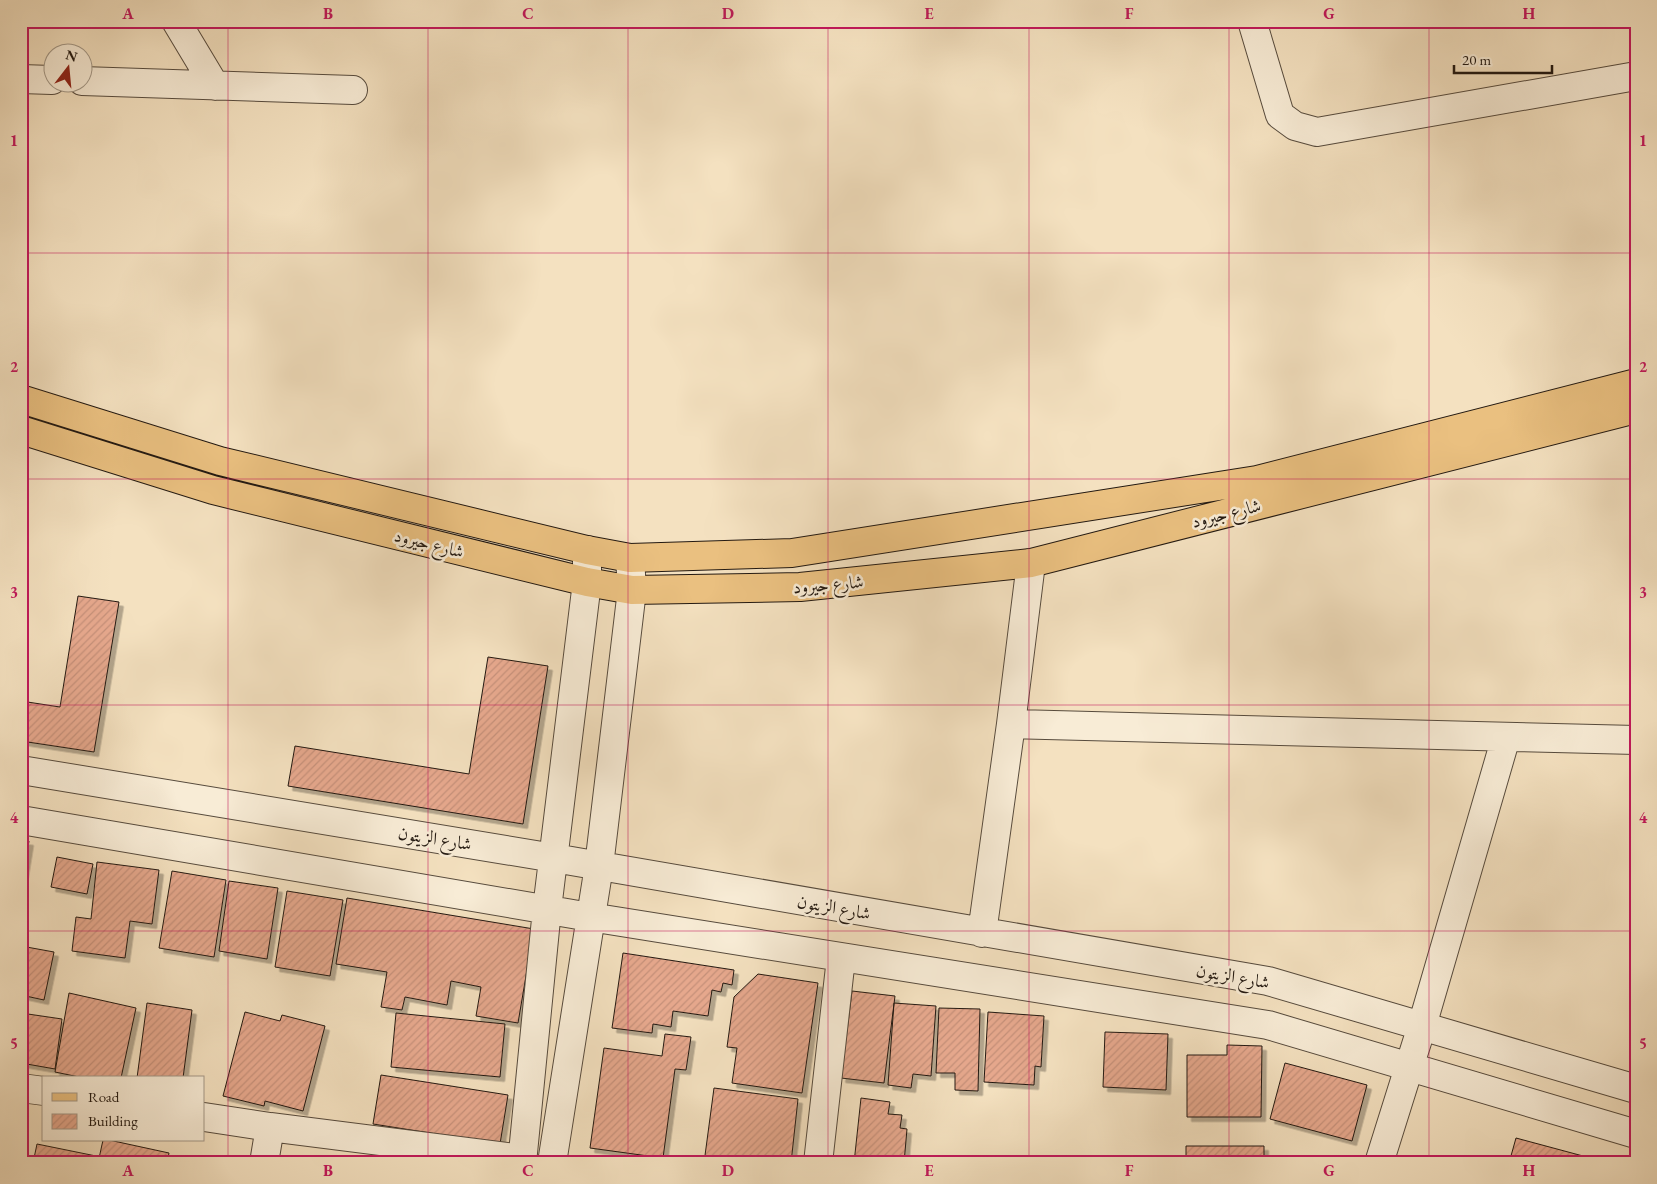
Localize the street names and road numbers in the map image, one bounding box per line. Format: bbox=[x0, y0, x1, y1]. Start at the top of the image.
street label: شارع جيرود bbox=[1189, 493, 1264, 537]
street label: شارع جيرود bbox=[391, 523, 466, 567]
street label: شارع جيرود bbox=[792, 569, 865, 603]
street label: شارع الزيتون bbox=[396, 821, 473, 859]
street label: شارع الزيتون bbox=[795, 889, 873, 929]
street label: شارع الزيتون bbox=[1194, 958, 1272, 998]

